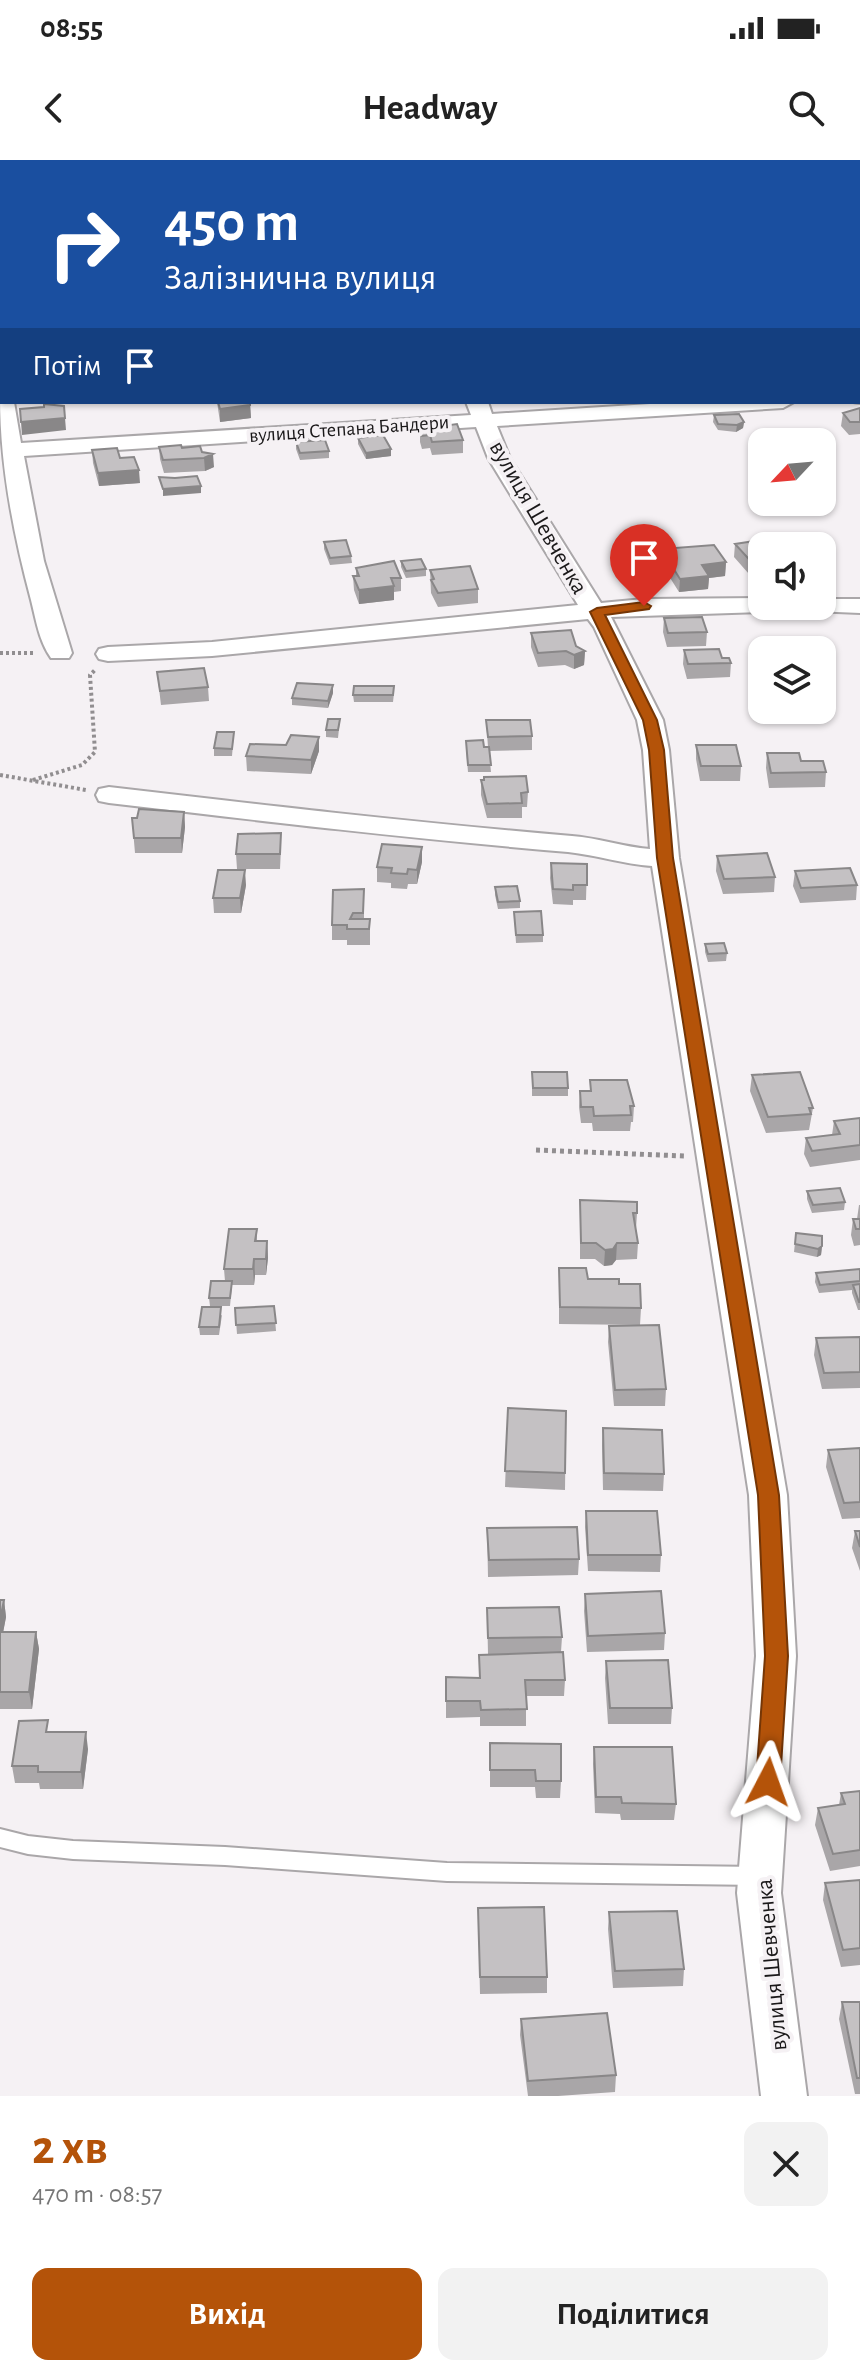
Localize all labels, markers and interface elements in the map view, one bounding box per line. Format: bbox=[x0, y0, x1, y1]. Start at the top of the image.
text: 08:55 bbox=[40, 13, 103, 43]
icon: back bbox=[32, 86, 76, 130]
icon: search bbox=[784, 86, 828, 130]
text: Headway bbox=[362, 90, 498, 126]
icon: right bbox=[32, 192, 136, 296]
text: 450 m bbox=[164, 195, 299, 251]
text: Залізнична вулиця bbox=[164, 260, 436, 296]
icon: arrive bbox=[118, 344, 162, 388]
text: Потім bbox=[32, 351, 102, 381]
street label: вулиця Степана Бандери bbox=[248, 412, 450, 446]
north arrow bbox=[748, 428, 836, 516]
map controls bbox=[748, 428, 836, 724]
street label: вулиця Шевченка bbox=[485, 437, 592, 598]
pin bbox=[610, 524, 678, 606]
button: sound bbox=[748, 532, 836, 620]
icon: arrive bbox=[622, 536, 666, 580]
button: layers bbox=[748, 636, 836, 724]
position arrow bbox=[726, 1740, 810, 1824]
street label: вулиця Шевченка bbox=[753, 1878, 791, 2052]
button: close bbox=[744, 2122, 828, 2206]
text: 2 хв bbox=[32, 2125, 108, 2173]
text: 470 m · 08:57 bbox=[32, 2181, 162, 2207]
button: Вихід bbox=[32, 2268, 422, 2360]
button: Поділитися bbox=[438, 2268, 828, 2360]

